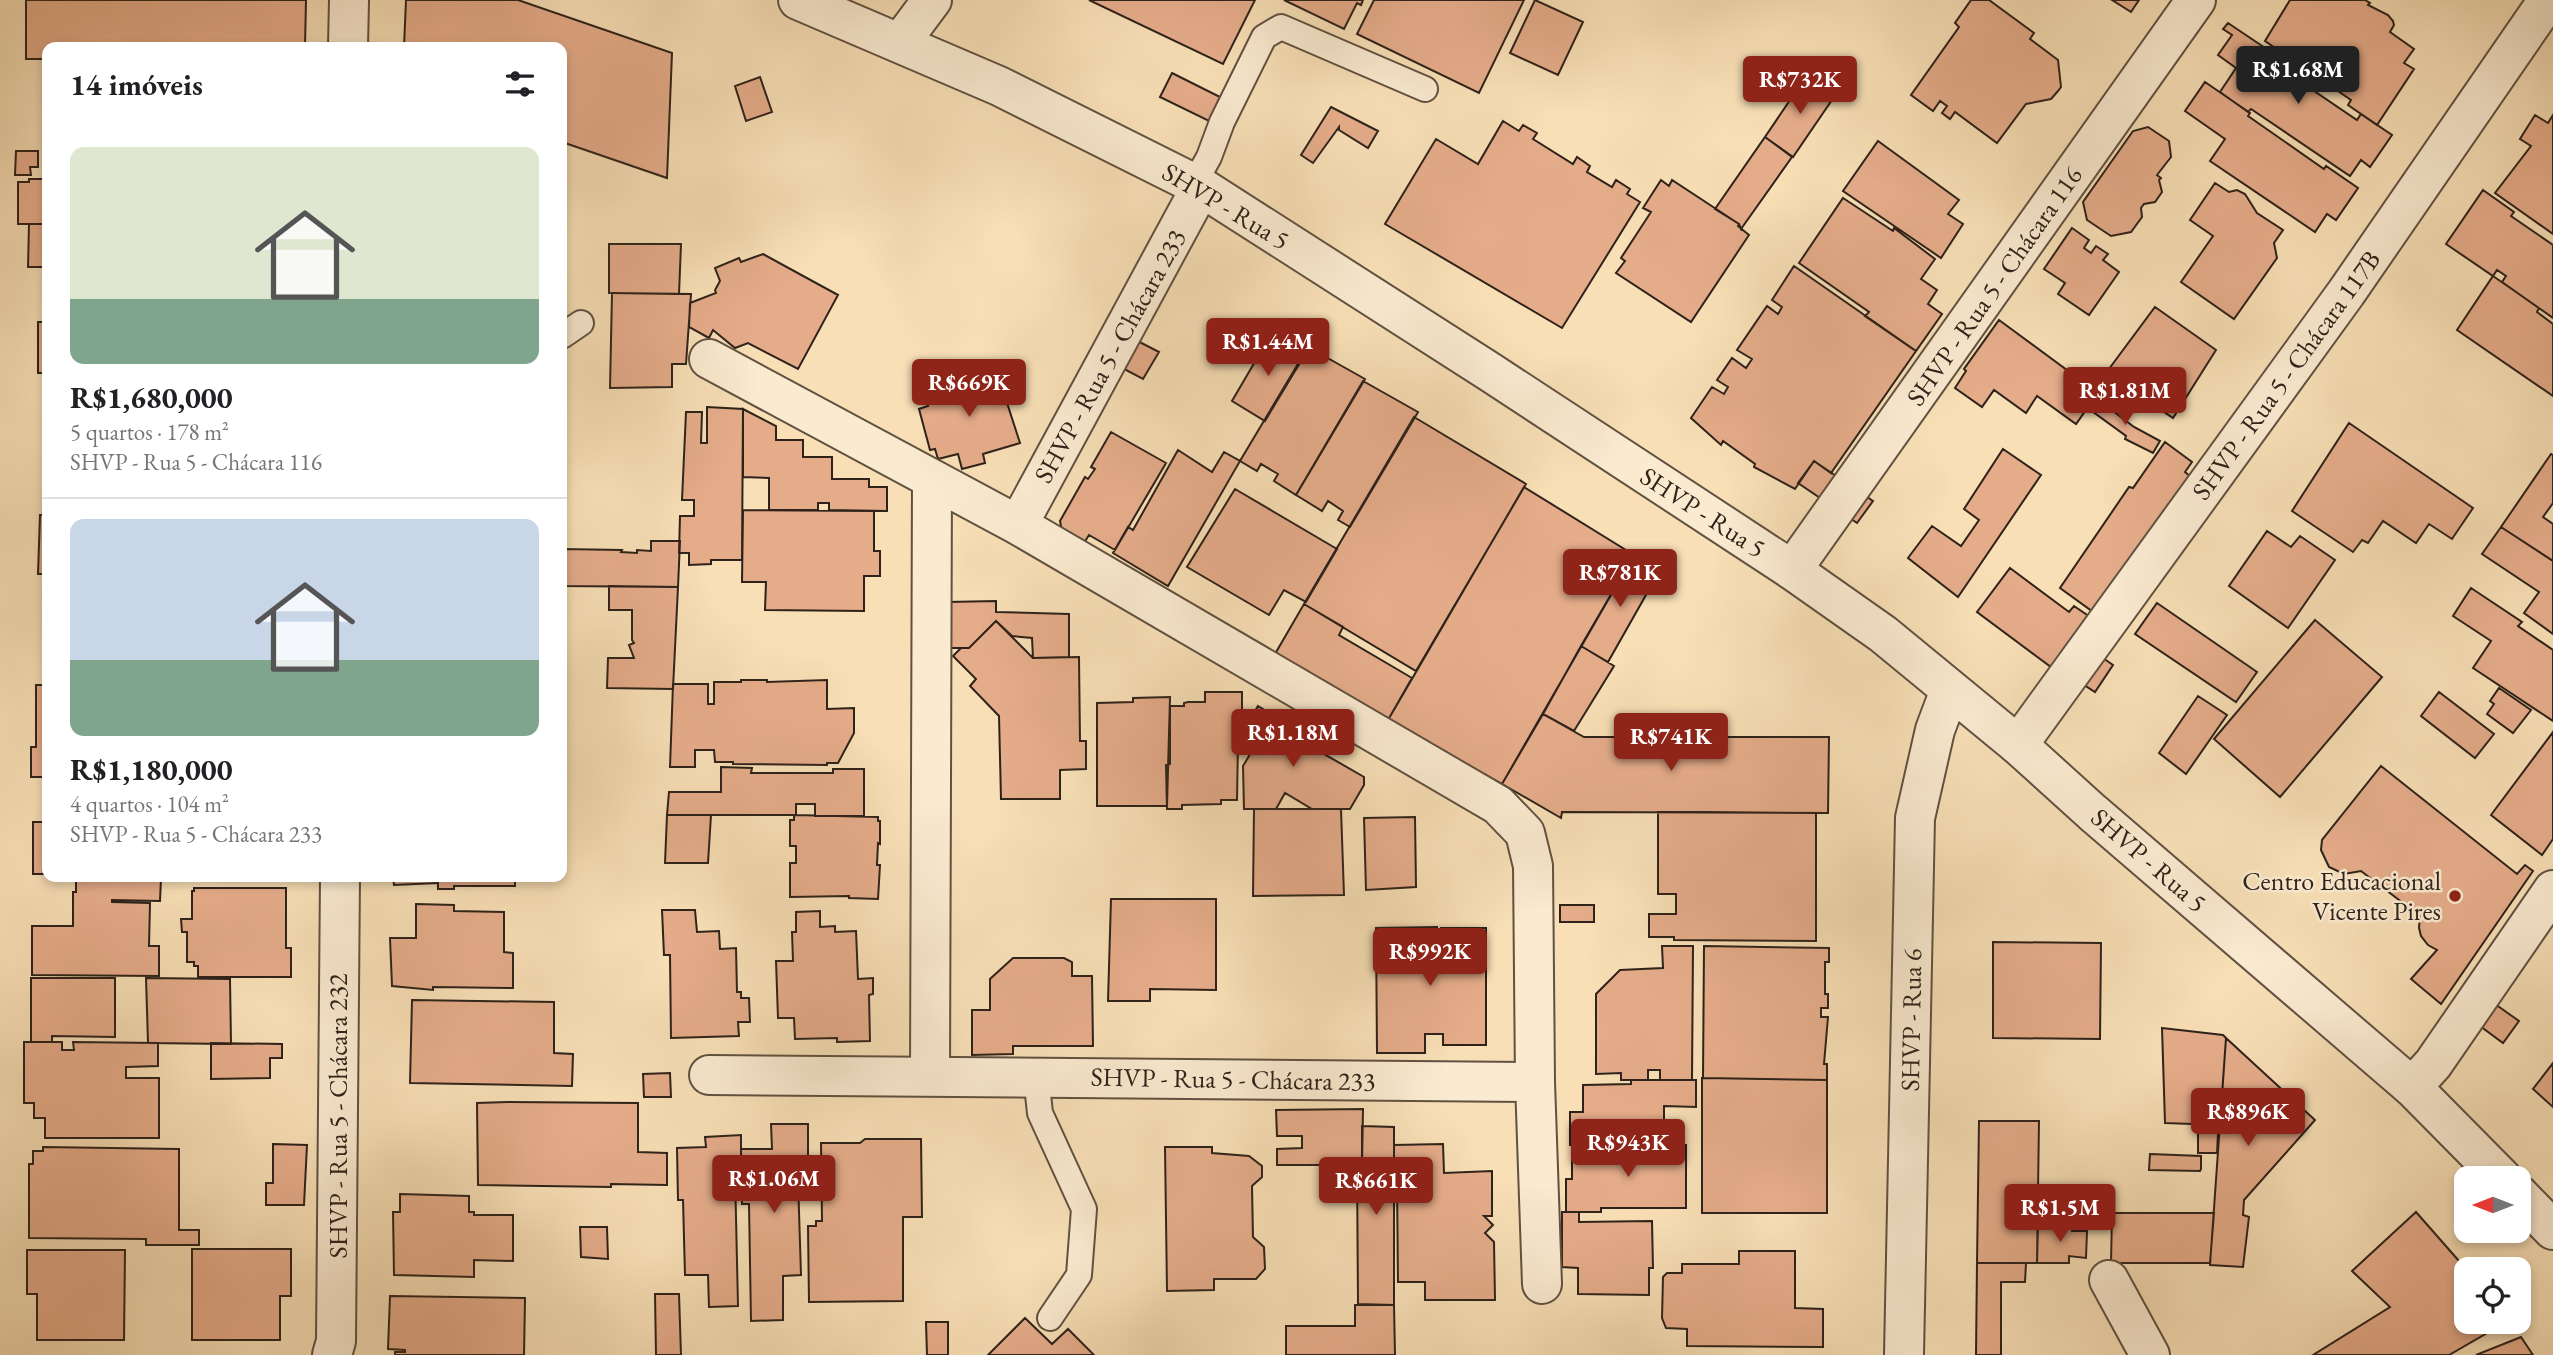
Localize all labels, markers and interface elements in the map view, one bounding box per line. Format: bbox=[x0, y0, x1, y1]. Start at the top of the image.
pin: R$1.68M bbox=[2233, 46, 2363, 106]
text: R$1.68M bbox=[2252, 54, 2344, 84]
pin: R$732K bbox=[1743, 57, 1857, 116]
text: R$732K bbox=[1759, 64, 1841, 94]
text: 14 imóveis bbox=[70, 65, 203, 104]
icon: filters bbox=[501, 65, 539, 103]
street label: SHVP - Rua 5 bbox=[1156, 155, 1296, 257]
street label: SHVP - Rua 5 - Chácara 116 bbox=[1898, 160, 2090, 412]
icon: home bbox=[242, 192, 368, 318]
street label: SHVP - Rua 5 - Chácara 233 bbox=[1026, 223, 1194, 489]
street label: SHVP - Rua 5 - Chácara 117B bbox=[2184, 244, 2388, 506]
pin: R$1.44M bbox=[1203, 318, 1333, 378]
text: R$1.44M bbox=[1222, 326, 1314, 356]
pin: R$669K bbox=[912, 360, 1026, 419]
text: R$669K bbox=[928, 367, 1010, 397]
pin: R$1.81M bbox=[2060, 368, 2190, 427]
text: R$1.81M bbox=[2079, 375, 2171, 405]
text: R$1,680,000 bbox=[70, 378, 233, 417]
text: 5 quartos · 178 m² bbox=[70, 417, 229, 447]
text: SHVP - Rua 5 - Chácara 116 bbox=[70, 447, 322, 477]
street label: SHVP - Rua 5 bbox=[1634, 459, 1772, 565]
pin: R$781K bbox=[1563, 550, 1677, 609]
text: R$781K bbox=[1579, 557, 1661, 587]
icon: home bbox=[242, 564, 368, 690]
pin: R$1.18M bbox=[1228, 710, 1358, 769]
pin: R$741K bbox=[1614, 714, 1728, 773]
text: R$1.18M bbox=[1247, 717, 1339, 747]
text: R$741K bbox=[1630, 721, 1712, 751]
text: R$1,180,000 bbox=[70, 750, 233, 789]
text: 4 quartos · 104 m² bbox=[70, 789, 229, 819]
street label: SHVP - Rua 5 bbox=[2084, 800, 2214, 920]
text: SHVP - Rua 5 - Chácara 233 bbox=[70, 819, 322, 849]
place label: Centro Educacional Vicente Pires bbox=[2242, 864, 2441, 928]
marker: Centro Educacional Vicente Pires bbox=[2447, 888, 2463, 904]
pin: R$992K bbox=[1373, 928, 1487, 988]
text: R$992K bbox=[1389, 936, 1471, 966]
street label: SHVP - Rua 6 bbox=[1893, 948, 1929, 1092]
street label: SHVP - Rua 5 - Chácara 232 bbox=[321, 973, 355, 1258]
street label: SHVP - Rua 5 - Chácara 233 bbox=[1090, 1060, 1376, 1098]
pin: R$896K bbox=[2191, 1088, 2305, 1148]
text: R$896K bbox=[2207, 1096, 2289, 1126]
pin: R$943K bbox=[1571, 1120, 1685, 1179]
text: R$943K bbox=[1587, 1127, 1669, 1157]
pin: R$1.06M bbox=[709, 1156, 839, 1215]
pin: R$661K bbox=[1319, 1158, 1433, 1217]
text: R$1.06M bbox=[728, 1163, 820, 1193]
text: R$661K bbox=[1335, 1165, 1417, 1195]
north arrow bbox=[2454, 1166, 2530, 1242]
map controls bbox=[2454, 1166, 2531, 1334]
pin: R$1.5M bbox=[2003, 1184, 2117, 1244]
text: R$1.5M bbox=[2020, 1192, 2100, 1222]
button: locate bbox=[2454, 1257, 2531, 1334]

